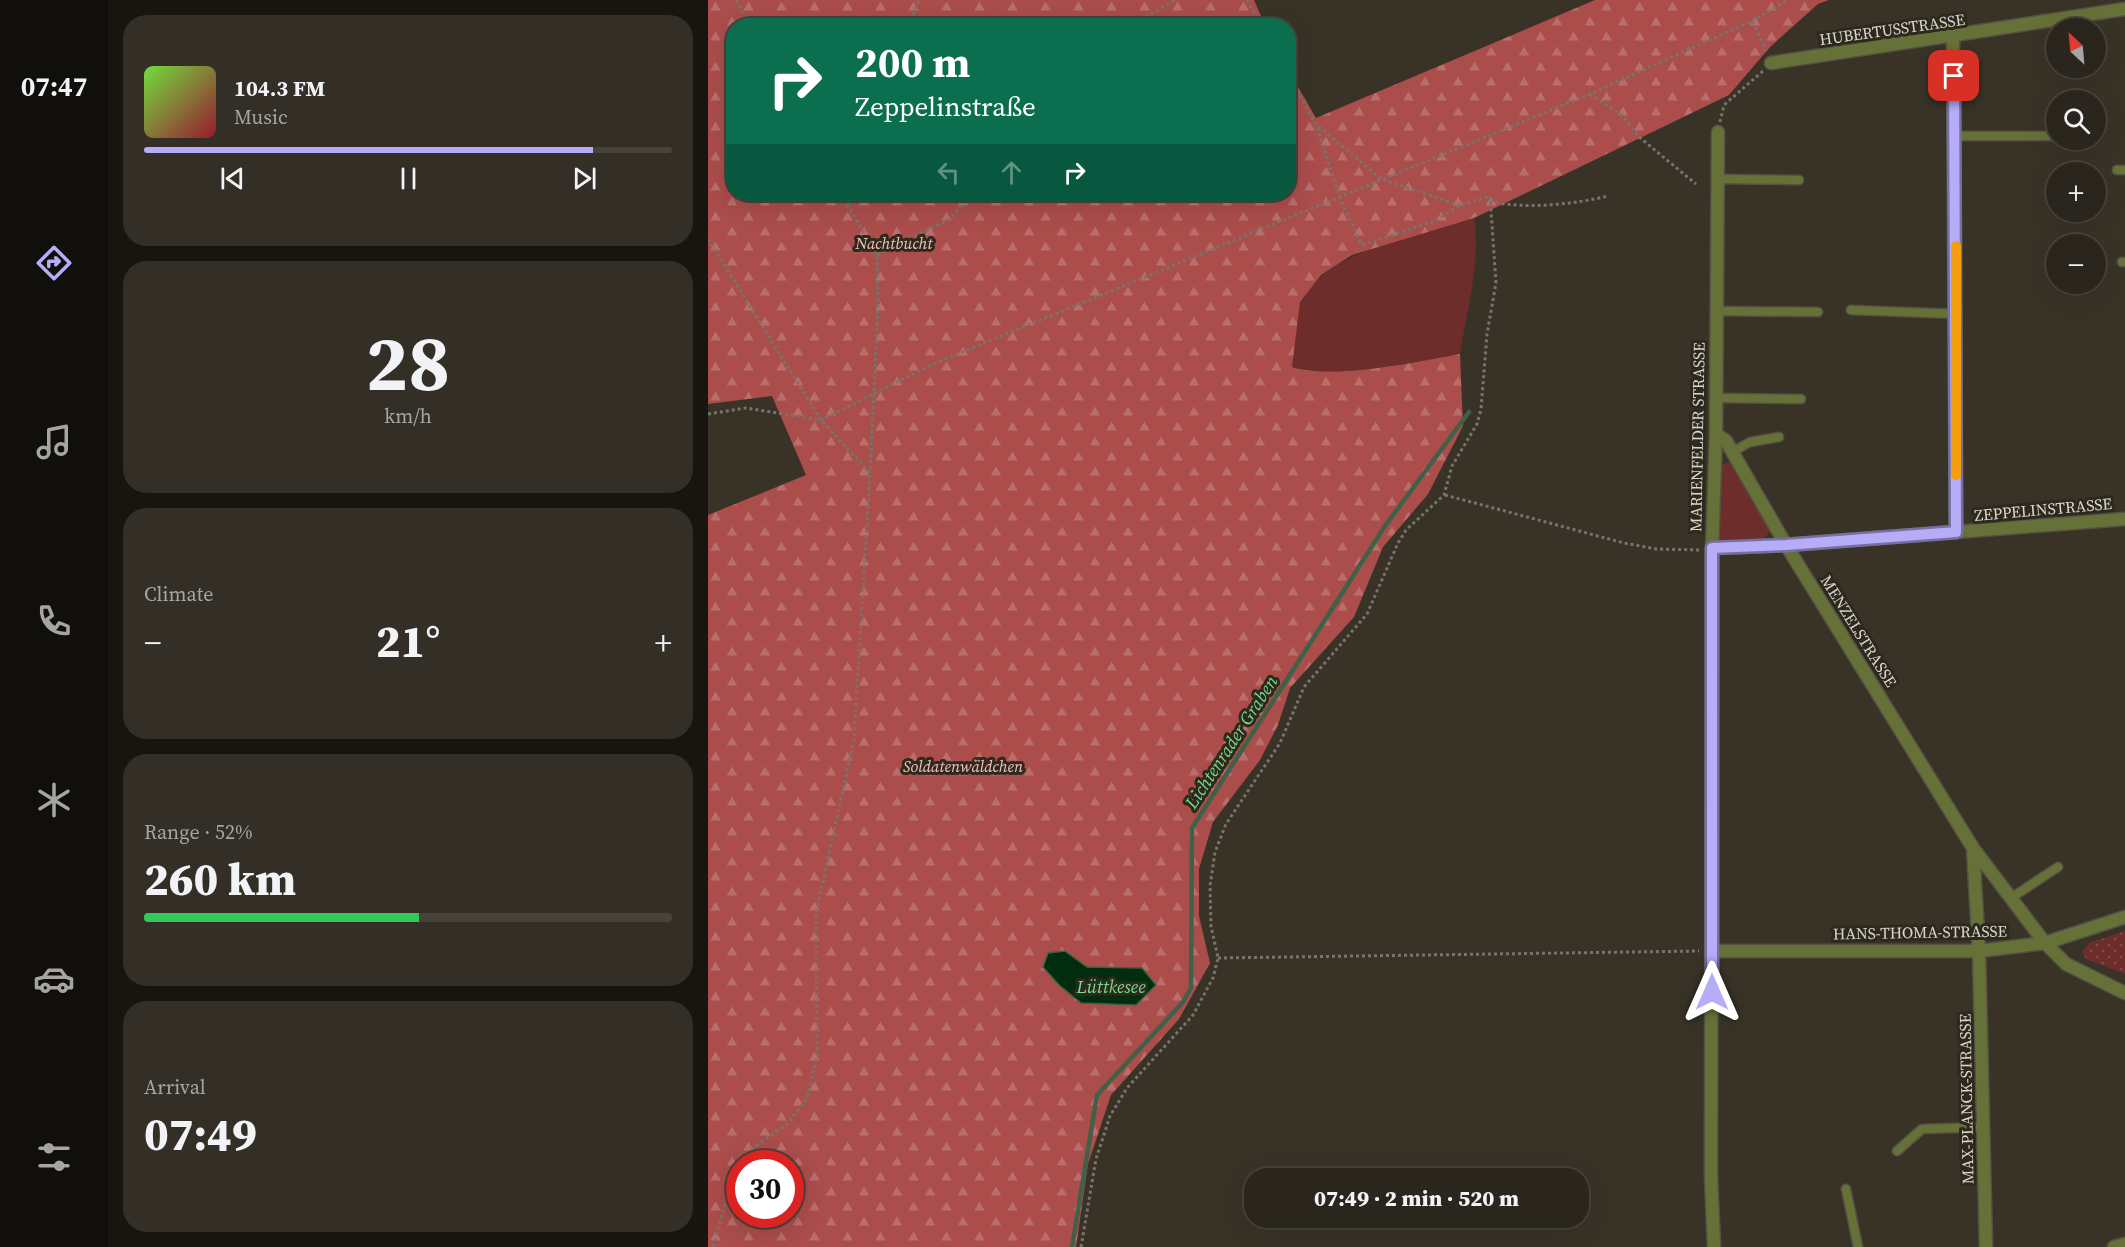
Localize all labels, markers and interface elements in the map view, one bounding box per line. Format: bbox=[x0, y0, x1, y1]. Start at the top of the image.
street label: HUBERTUSSTRASSE bbox=[1818, 8, 1966, 50]
north arrow bbox=[2046, 18, 2106, 78]
map controls bbox=[2046, 18, 2106, 294]
text: 200 m bbox=[855, 33, 970, 91]
icon: right bbox=[756, 42, 834, 120]
pin bbox=[1928, 50, 1979, 101]
icon: arrive bbox=[1937, 59, 1970, 92]
text: 07:47 bbox=[21, 68, 87, 105]
text: 104.3 FM bbox=[234, 73, 325, 103]
text: Zeppelinstraße bbox=[855, 88, 1036, 125]
button: search bbox=[2046, 90, 2106, 150]
text: Music bbox=[234, 103, 288, 131]
icon: left bbox=[932, 156, 965, 189]
icon: ahead bbox=[995, 156, 1028, 189]
icon: right bbox=[1058, 156, 1091, 189]
icon: previous bbox=[216, 162, 249, 195]
icon: pause bbox=[392, 162, 425, 195]
icon: next bbox=[568, 162, 601, 195]
button: + bbox=[2046, 162, 2106, 222]
park label: Nachtbucht bbox=[854, 232, 933, 254]
button: − bbox=[2046, 234, 2106, 294]
icon: directions bbox=[33, 242, 75, 284]
text: 28 bbox=[366, 309, 450, 416]
street label: MARIENFELDER STRASSE bbox=[1684, 342, 1710, 532]
text: km/h bbox=[384, 402, 432, 430]
icon: music bbox=[33, 421, 75, 463]
street label: ZEPPELINSTRASSE bbox=[1973, 492, 2113, 526]
street label: MENZELSTRASSE bbox=[1816, 571, 1902, 691]
text: Climate bbox=[144, 580, 213, 608]
icon: phone bbox=[33, 600, 75, 642]
text: 21° bbox=[376, 610, 440, 672]
text: − bbox=[144, 620, 162, 665]
text: + bbox=[654, 620, 672, 665]
water label: Lichtenrader Graben bbox=[1178, 671, 1283, 814]
park label: Soldatenwäldchen bbox=[903, 755, 1023, 777]
icon: climate bbox=[33, 779, 75, 821]
text: Range · 52% bbox=[144, 818, 253, 846]
text: 260 km bbox=[144, 848, 296, 910]
street label: HANS-THOMA-STRASSE bbox=[1833, 919, 2008, 945]
icon: car bbox=[33, 958, 75, 1000]
position arrow bbox=[1680, 960, 1744, 1024]
water label: Lüttkesee bbox=[1076, 974, 1146, 999]
street label: MAX-PLANCK-STRASSE bbox=[1954, 1013, 1978, 1184]
text: Arrival bbox=[144, 1073, 206, 1101]
text: 07:49 bbox=[144, 1103, 257, 1165]
icon: filters bbox=[33, 1136, 75, 1178]
speed limit sign: 30 bbox=[726, 1150, 804, 1228]
text: 07:49 · 2 min · 520 m bbox=[1314, 1183, 1519, 1213]

